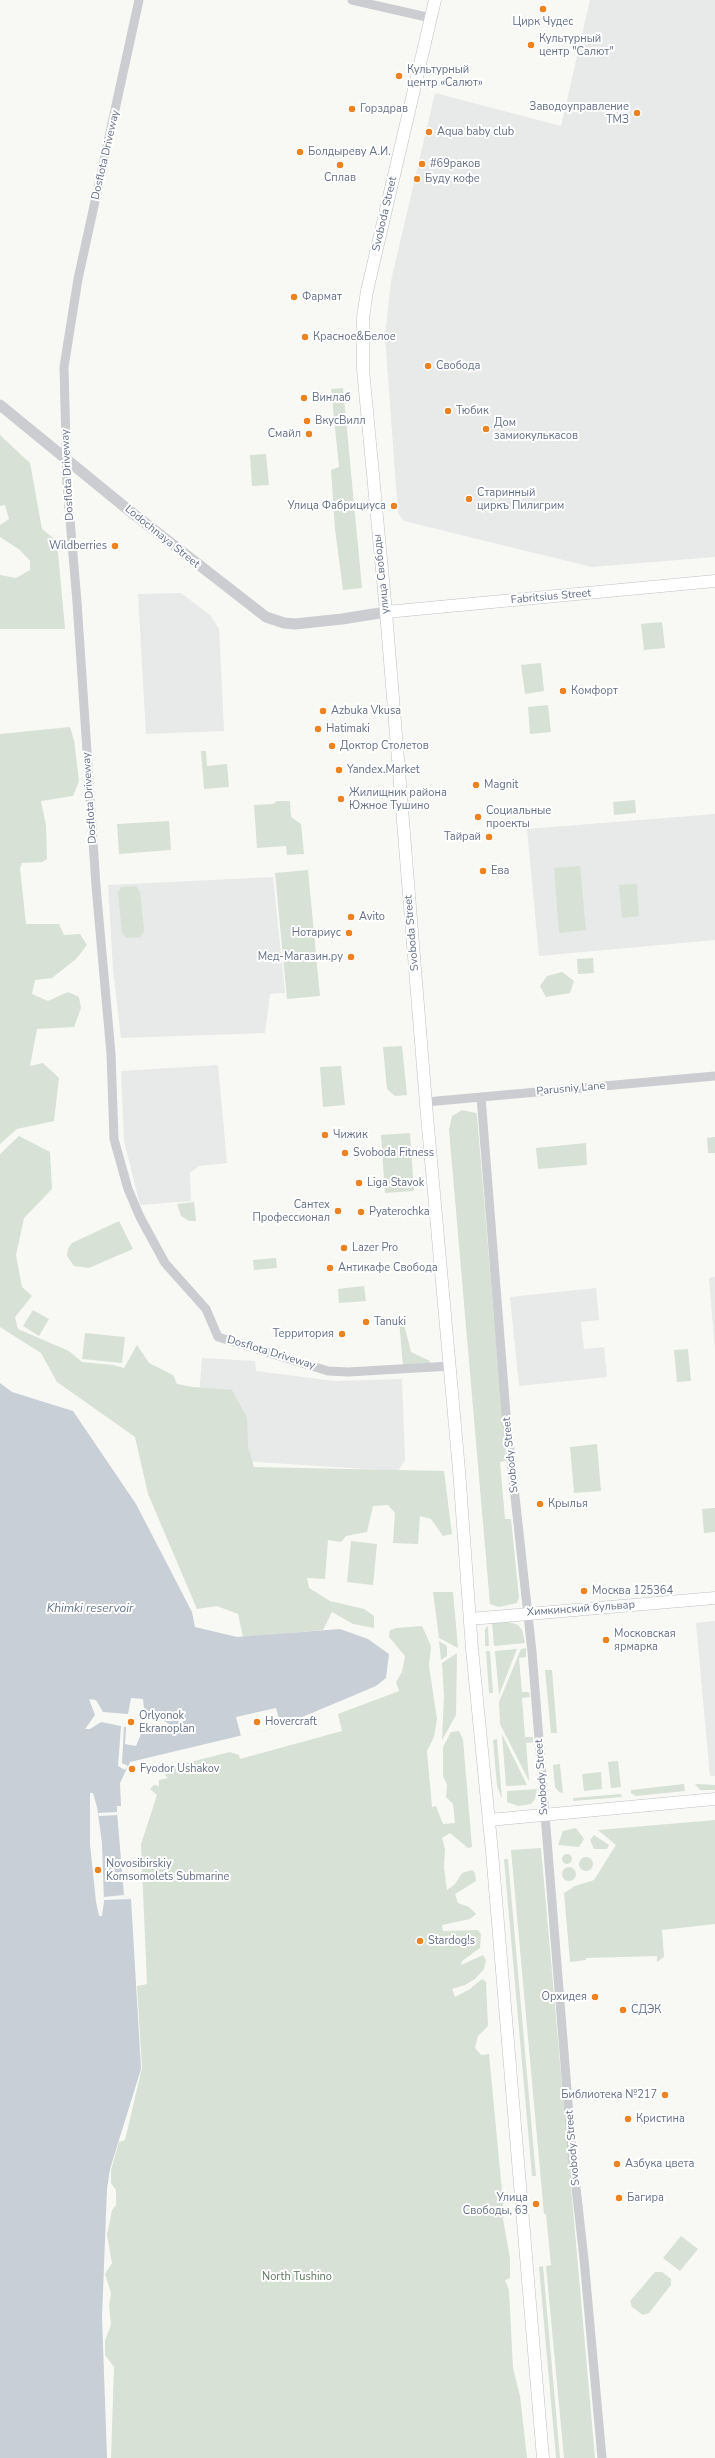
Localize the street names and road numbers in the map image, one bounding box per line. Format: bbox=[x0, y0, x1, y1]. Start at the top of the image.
street label: Dosflota Driveway bbox=[89, 109, 123, 201]
street label: Svoboda Street bbox=[370, 175, 400, 253]
street label: Dosflota Driveway bbox=[59, 429, 77, 521]
street label: Lodochnaya Street bbox=[122, 503, 202, 571]
street label: улица Свободы bbox=[371, 533, 393, 615]
street label: Fabritsius Street bbox=[510, 587, 592, 607]
street label: Dosflota Driveway bbox=[80, 752, 100, 844]
street label: Svoboda Street bbox=[402, 895, 422, 971]
street label: Parusniy Lane bbox=[536, 1079, 606, 1099]
street label: Dosflota Driveway bbox=[225, 1333, 317, 1373]
street label: Svobody Street bbox=[500, 1417, 522, 1493]
street label: Химкинский бульвар bbox=[526, 1599, 636, 1619]
street label: Svobody Street bbox=[533, 1739, 551, 1815]
street label: Svobody Street bbox=[563, 2110, 583, 2186]

